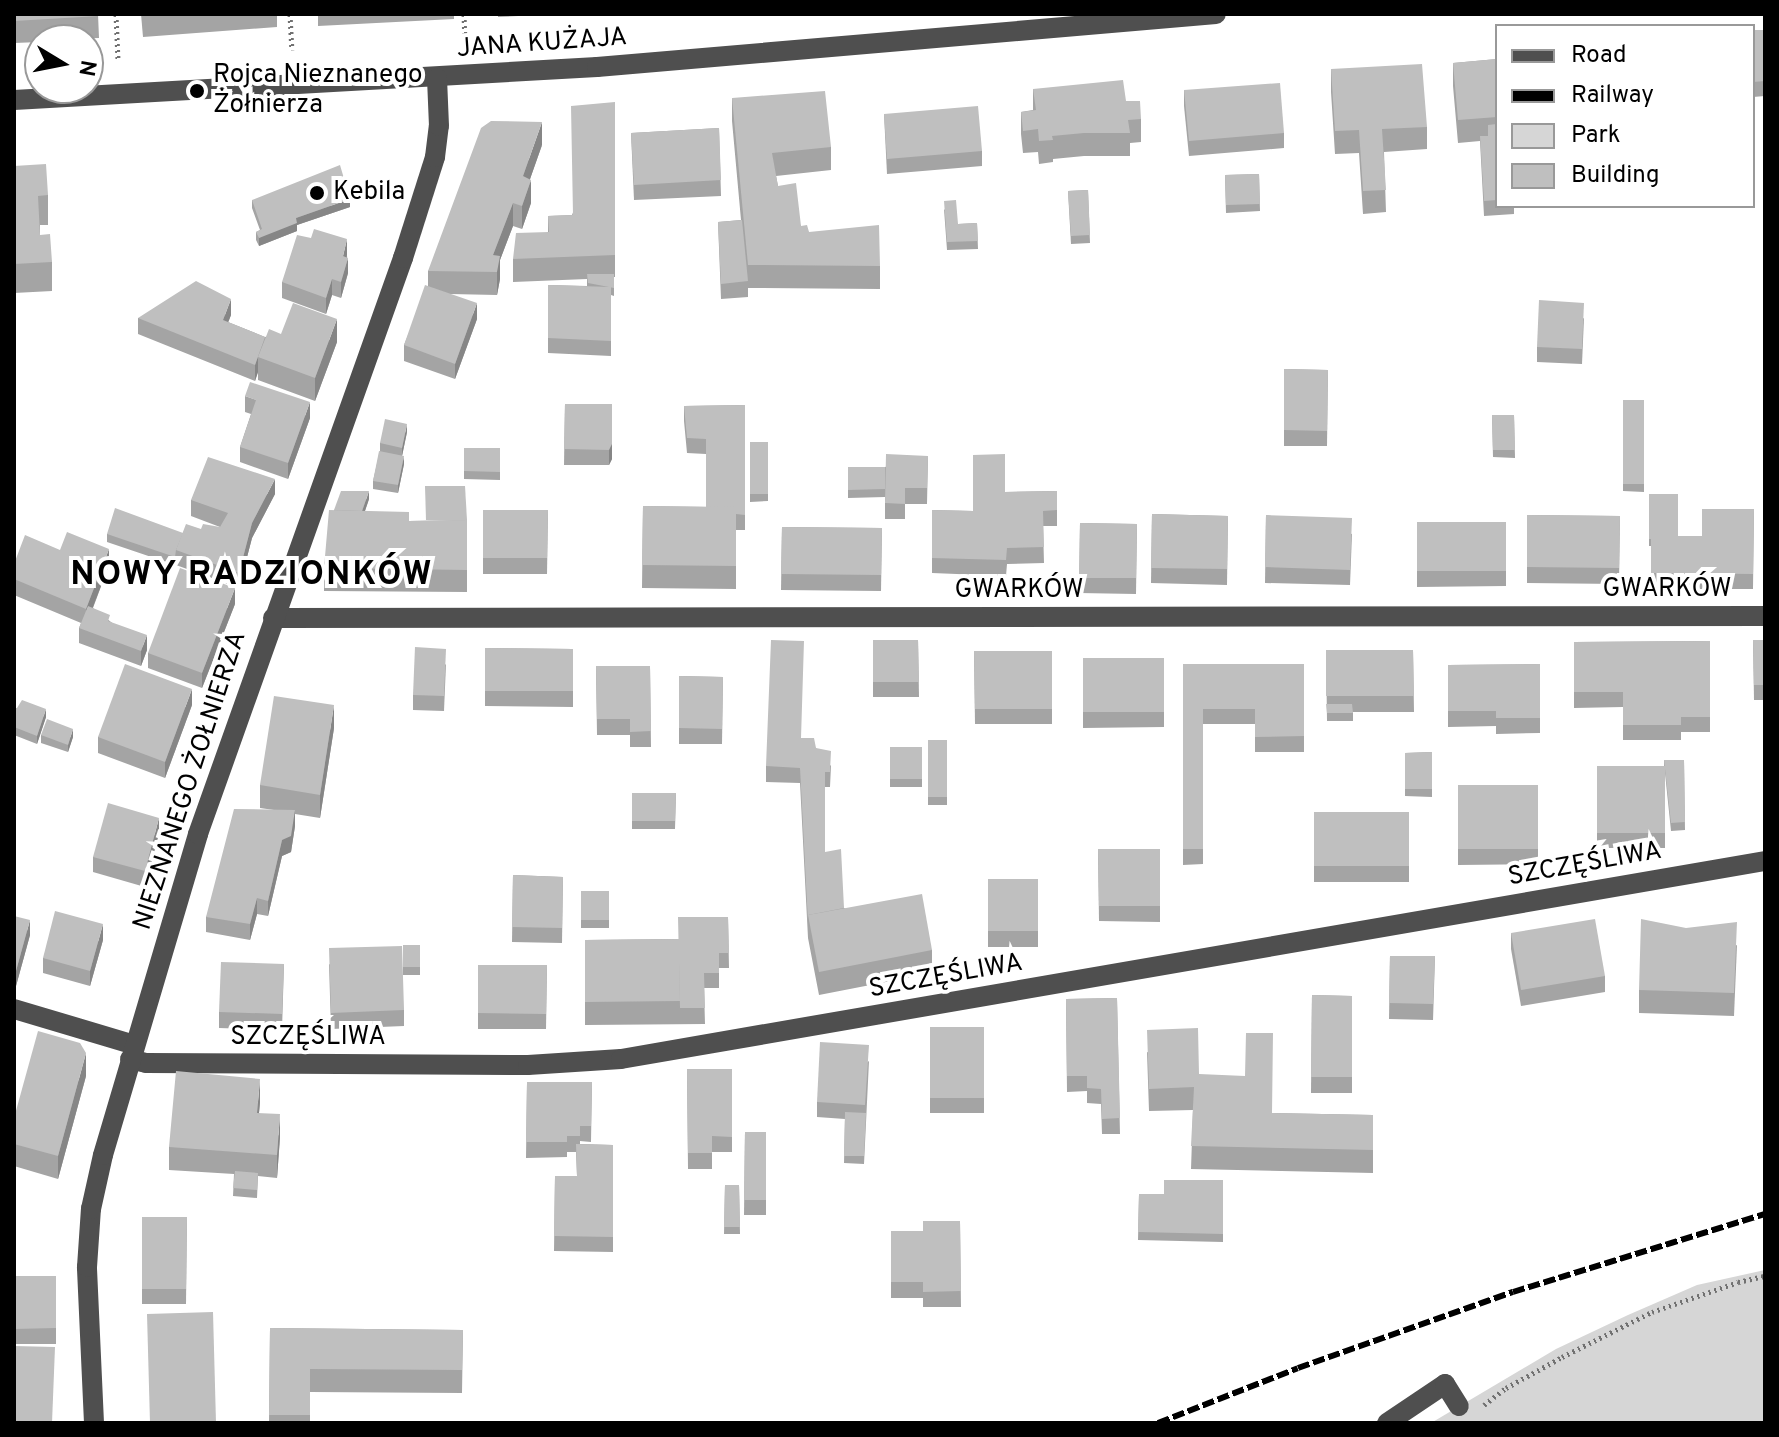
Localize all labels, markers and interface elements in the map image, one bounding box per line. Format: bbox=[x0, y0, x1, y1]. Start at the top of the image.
street label: JANA KUŻAJA bbox=[455, 22, 629, 66]
north arrow bbox=[24, 24, 104, 104]
legend bbox=[1495, 24, 1755, 208]
text: Road bbox=[1571, 41, 1627, 71]
text: N bbox=[71, 58, 101, 78]
place label: Rojca Nieznanego Żołnierza bbox=[213, 60, 422, 122]
text: Railway bbox=[1571, 81, 1654, 111]
marker: Rojca Nieznanego Żołnierza bbox=[188, 82, 206, 100]
text: Park bbox=[1571, 121, 1621, 151]
text: Building bbox=[1571, 161, 1660, 191]
place label: Kebila bbox=[333, 177, 405, 209]
marker: Kebila bbox=[308, 184, 326, 202]
district label: NOWY RADZIONKÓW bbox=[70, 556, 434, 596]
street label: GWARKÓW bbox=[1602, 574, 1732, 606]
street label: GWARKÓW bbox=[954, 575, 1084, 607]
street label: NIEZNANEGO ŻOŁNIERZA bbox=[128, 628, 254, 934]
street label: SZCZĘŚLIWA bbox=[1506, 836, 1664, 894]
street label: SZCZĘŚLIWA bbox=[867, 948, 1025, 1006]
street label: SZCZĘŚLIWA bbox=[230, 1022, 386, 1054]

